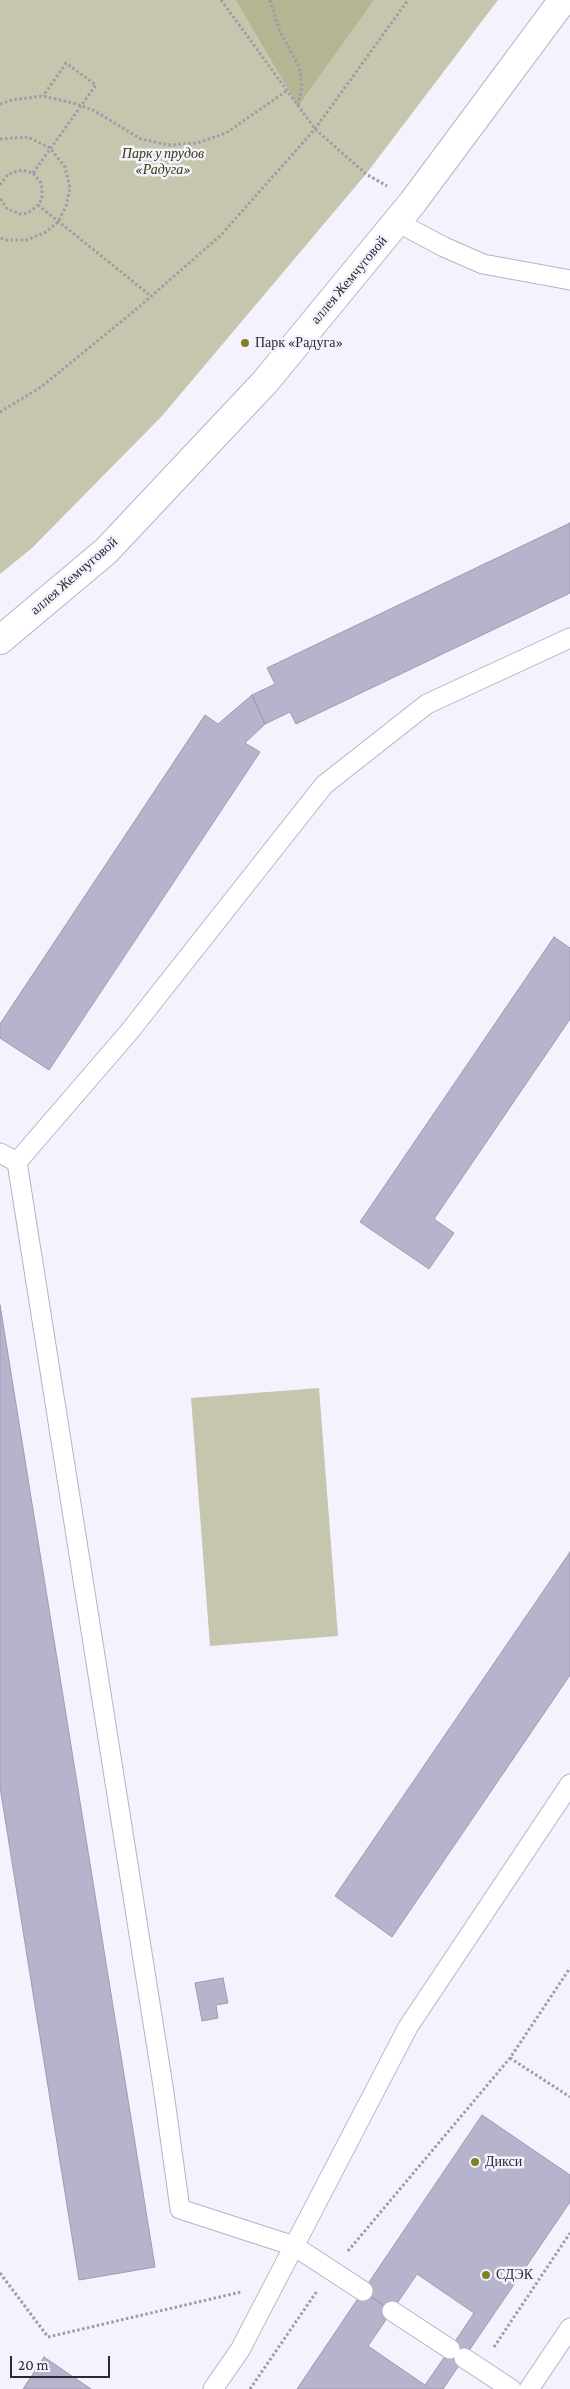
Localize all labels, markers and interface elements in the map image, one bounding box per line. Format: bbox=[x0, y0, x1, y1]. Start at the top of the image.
park label: Парк у прудов «Радуга» bbox=[122, 146, 204, 178]
street label: аллея Жемчуговой bbox=[307, 232, 391, 328]
place label: Парк «Радуга» bbox=[255, 335, 343, 351]
marker: Парк «Радуга» bbox=[239, 337, 251, 349]
street label: аллея Жемчуговой bbox=[27, 534, 121, 618]
place label: Дикси bbox=[485, 2154, 522, 2170]
marker: Дикси bbox=[469, 2156, 481, 2168]
place label: СДЭК bbox=[496, 2267, 533, 2283]
marker: СДЭК bbox=[480, 2269, 492, 2281]
scale bar bbox=[12, 2346, 112, 2378]
text: 20 m bbox=[18, 2357, 49, 2373]

